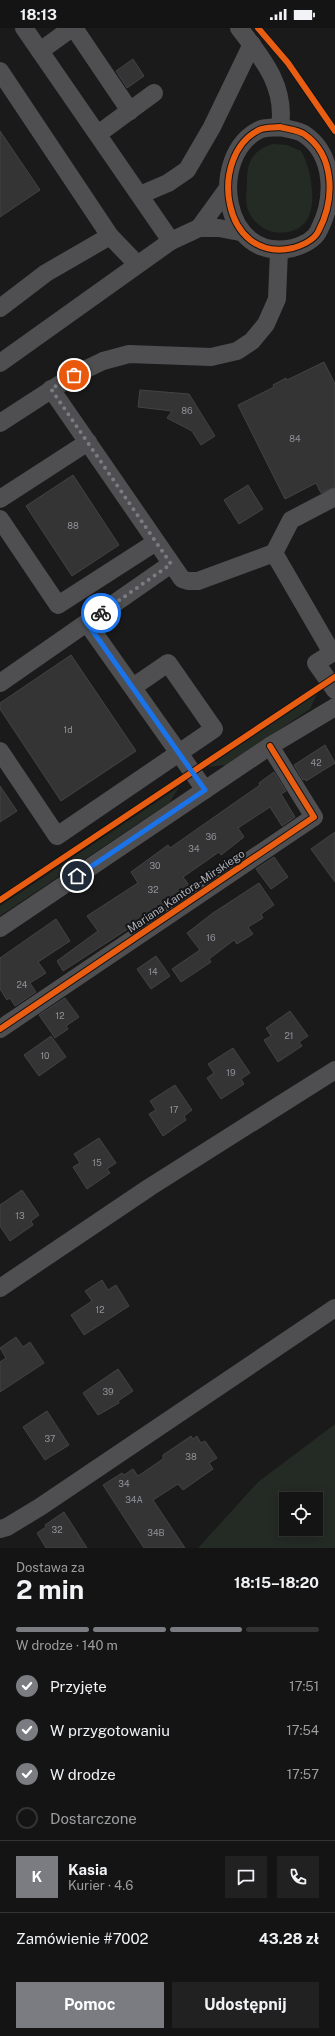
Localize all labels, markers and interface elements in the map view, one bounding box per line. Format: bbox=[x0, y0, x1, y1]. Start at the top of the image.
text: 18:13 bbox=[20, 6, 57, 23]
pin bbox=[57, 358, 91, 392]
icon: bag bbox=[63, 364, 85, 386]
house number: 86 bbox=[181, 405, 193, 416]
house number: 84 bbox=[289, 433, 301, 444]
house number: 88 bbox=[67, 520, 79, 531]
courier bbox=[81, 593, 121, 633]
icon: bike bbox=[90, 602, 112, 624]
house number: 1d bbox=[63, 724, 73, 735]
house number: 42 bbox=[310, 757, 322, 768]
house number: 36 bbox=[205, 831, 217, 842]
house number: 34 bbox=[188, 843, 200, 854]
street label: Mariana Kantora-Mirskiego bbox=[125, 847, 247, 935]
pin bbox=[60, 859, 94, 893]
house number: 30 bbox=[149, 860, 161, 871]
icon: home bbox=[66, 865, 88, 887]
house number: 32 bbox=[147, 884, 159, 895]
house number: 16 bbox=[206, 932, 216, 943]
house number: 14 bbox=[148, 966, 158, 977]
house number: 24 bbox=[16, 979, 28, 990]
house number: 12 bbox=[55, 1010, 65, 1021]
house number: 21 bbox=[284, 1030, 294, 1041]
house number: 10 bbox=[40, 1050, 50, 1061]
house number: 19 bbox=[226, 1067, 236, 1078]
house number: 17 bbox=[169, 1104, 179, 1115]
house number: 15 bbox=[92, 1157, 102, 1168]
house number: 13 bbox=[15, 1210, 25, 1221]
house number: 12 bbox=[95, 1304, 105, 1315]
house number: 39 bbox=[102, 1386, 114, 1397]
house number: 37 bbox=[45, 1433, 55, 1444]
house number: 38 bbox=[185, 1451, 197, 1462]
house number: 34 bbox=[118, 1478, 130, 1489]
map controls bbox=[279, 1492, 323, 1536]
button: locate bbox=[279, 1492, 323, 1536]
house number: 34A bbox=[125, 1494, 143, 1505]
house number: 32 bbox=[51, 1524, 63, 1535]
house number: 34B bbox=[147, 1527, 165, 1538]
text: Dostawa za bbox=[16, 1560, 85, 1575]
text: 2 min bbox=[16, 1574, 84, 1605]
text: 18:15–18:20 bbox=[234, 1574, 319, 1591]
text: W drodze · 140 m bbox=[16, 1638, 118, 1653]
icon: check bbox=[16, 1675, 38, 1697]
text: Przyjęte bbox=[50, 1678, 107, 1695]
text: 17:51 bbox=[289, 1679, 319, 1694]
icon: check bbox=[16, 1719, 38, 1741]
text: W przygotowaniu bbox=[50, 1722, 170, 1739]
text: 17:54 bbox=[286, 1723, 319, 1738]
icon: check bbox=[16, 1763, 38, 1785]
text: W drodze bbox=[50, 1766, 116, 1783]
text: 17:57 bbox=[287, 1767, 319, 1782]
text: Dostarczone bbox=[50, 1810, 137, 1827]
button: chat bbox=[225, 1856, 267, 1898]
button: phone bbox=[277, 1856, 319, 1898]
text: Kasia bbox=[68, 1861, 107, 1878]
text: K bbox=[32, 1868, 42, 1885]
text: Kurier · 4.6 bbox=[68, 1878, 133, 1893]
text: Zamówienie #7002 bbox=[16, 1930, 149, 1947]
text: 43.28 zł bbox=[259, 1930, 319, 1947]
button: Pomoc bbox=[16, 1982, 164, 2028]
button: Udostępnij bbox=[172, 1982, 319, 2028]

